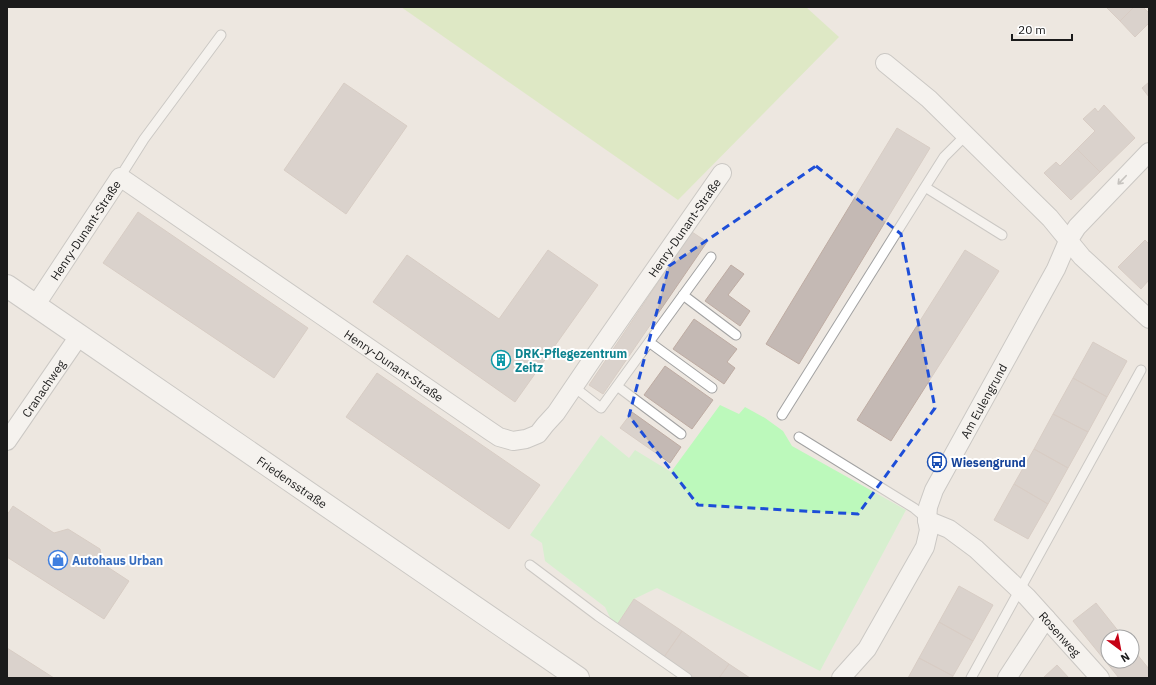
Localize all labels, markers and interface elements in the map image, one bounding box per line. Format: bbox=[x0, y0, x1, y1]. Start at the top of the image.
scale bar bbox=[1012, 16, 1072, 42]
text: 20 m bbox=[1018, 22, 1046, 37]
street label: Henry-Dunant-Straße bbox=[645, 175, 724, 280]
one-way arrow bbox=[1117, 175, 1127, 185]
street label: Henry-Dunant-Straße bbox=[47, 177, 124, 283]
street label: Henry-Dunant-Straße bbox=[342, 326, 447, 405]
place label: DRK-Pflegezentrum Zeitz bbox=[515, 346, 627, 375]
building icon: DRK-Pflegezentrum Zeitz bbox=[490, 349, 512, 371]
street label: Cranachweg bbox=[18, 356, 69, 420]
street label: Am Eulengrund bbox=[957, 361, 1010, 441]
bus stop icon: Wiesengrund bbox=[926, 451, 948, 473]
street label: Friedensstraße bbox=[254, 453, 331, 511]
place label: Wiesengrund bbox=[951, 455, 1026, 470]
shop icon: Autohaus Urban bbox=[47, 549, 69, 571]
place label: Autohaus Urban bbox=[72, 553, 163, 568]
street label: Rosenweg bbox=[1036, 608, 1085, 660]
north arrow bbox=[1100, 629, 1140, 669]
text: N bbox=[1118, 649, 1132, 666]

